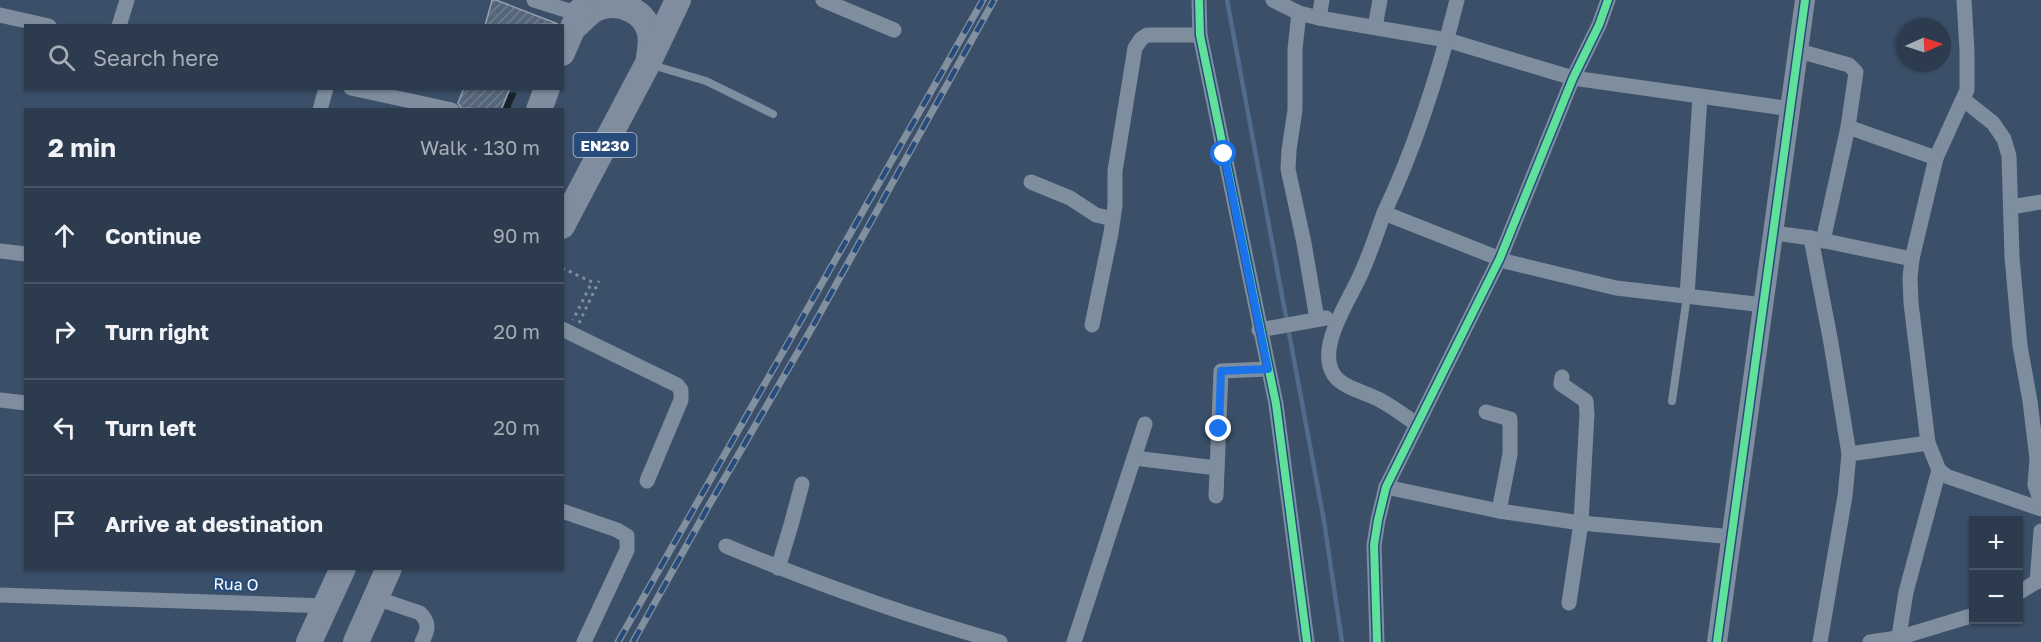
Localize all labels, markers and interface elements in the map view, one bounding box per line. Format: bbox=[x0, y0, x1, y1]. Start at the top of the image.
north arrow bbox=[1897, 18, 1951, 72]
search box bbox=[24, 24, 564, 90]
icon: search bbox=[45, 41, 78, 74]
text: Search here bbox=[93, 44, 219, 71]
text: 2 min bbox=[48, 132, 116, 163]
road number: EN230 bbox=[574, 133, 636, 157]
text: Walk · 130 m bbox=[420, 135, 540, 159]
route start bbox=[1210, 140, 1236, 166]
icon: ahead bbox=[48, 219, 81, 252]
text: Continue bbox=[105, 222, 201, 249]
text: 90 m bbox=[493, 223, 540, 247]
icon: right bbox=[48, 315, 81, 348]
text: Turn right bbox=[105, 318, 209, 345]
text: 20 m bbox=[493, 319, 540, 343]
icon: left bbox=[48, 411, 81, 444]
text: Turn left bbox=[105, 414, 196, 441]
text: 20 m bbox=[493, 415, 540, 439]
route end bbox=[1205, 415, 1231, 441]
icon: arrive bbox=[48, 507, 81, 540]
text: Arrive at destination bbox=[105, 510, 323, 537]
map controls bbox=[1969, 516, 2023, 624]
button: + bbox=[1969, 516, 2023, 570]
button: − bbox=[1969, 570, 2023, 624]
street label: Rua O bbox=[213, 573, 259, 595]

